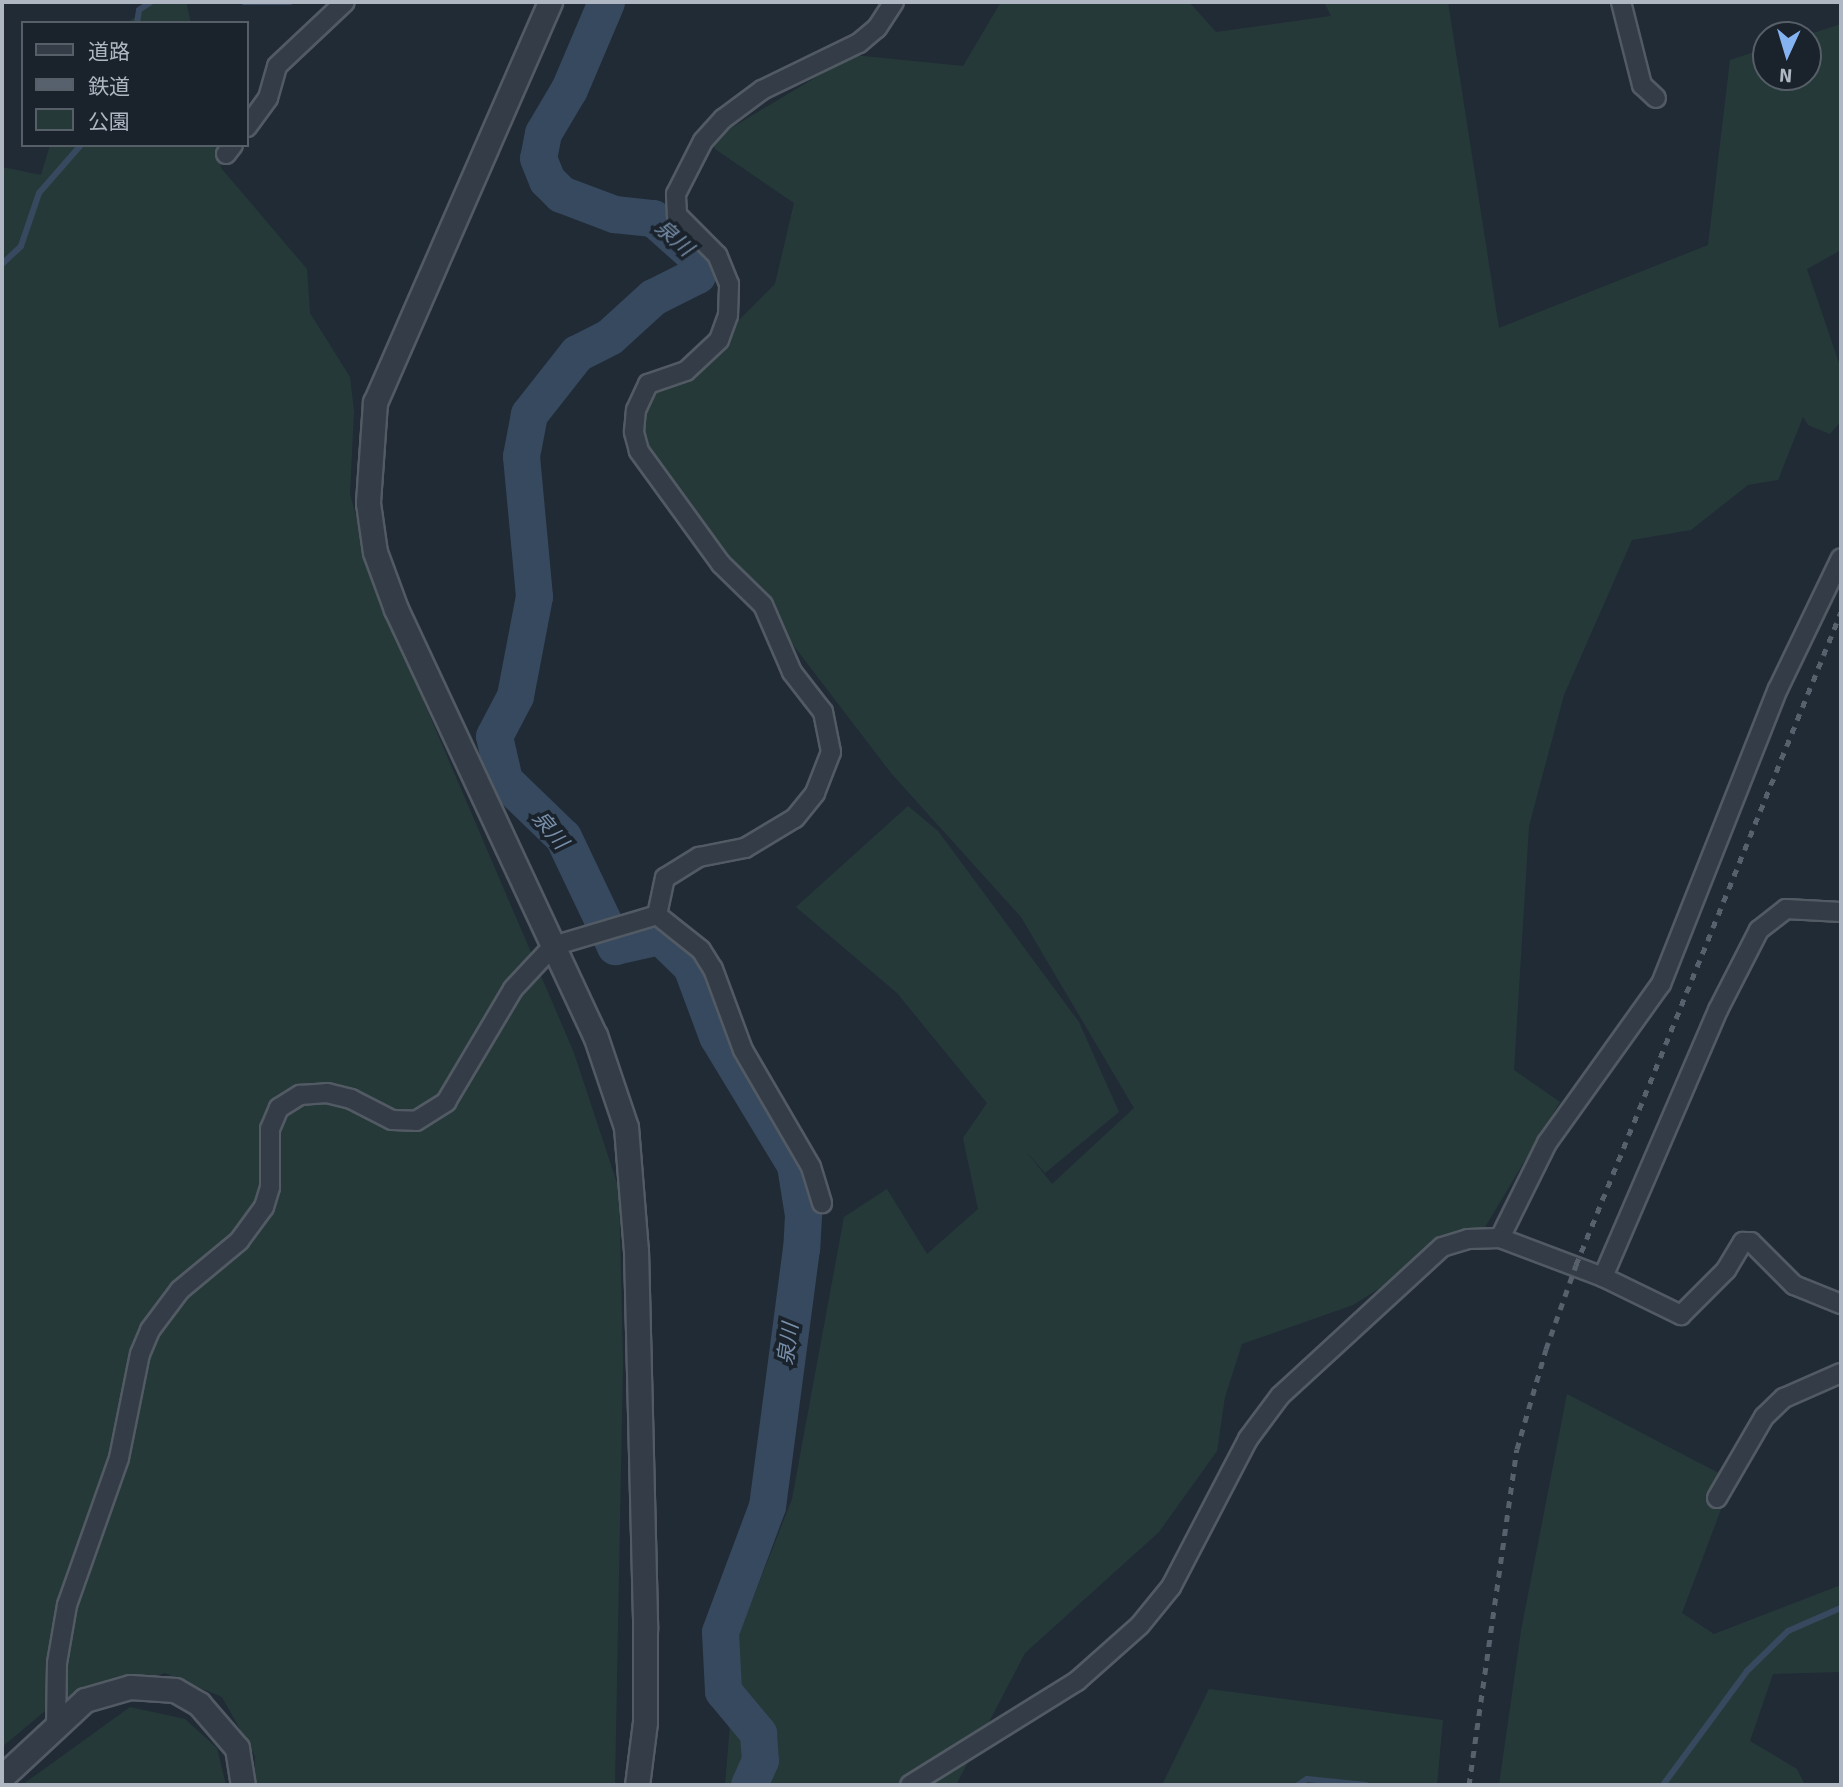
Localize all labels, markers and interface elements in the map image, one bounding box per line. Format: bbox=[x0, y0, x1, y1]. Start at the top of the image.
legend bbox=[21, 21, 248, 147]
north arrow bbox=[1752, 21, 1822, 91]
text: 道路 bbox=[88, 39, 130, 65]
text: N bbox=[1778, 63, 1793, 87]
text: 鉄道 bbox=[88, 74, 130, 100]
text: 公園 bbox=[88, 109, 130, 135]
water label: 泉川 bbox=[650, 215, 698, 261]
water label: 泉川 bbox=[527, 806, 573, 854]
water label: 泉川 bbox=[773, 1321, 803, 1367]

